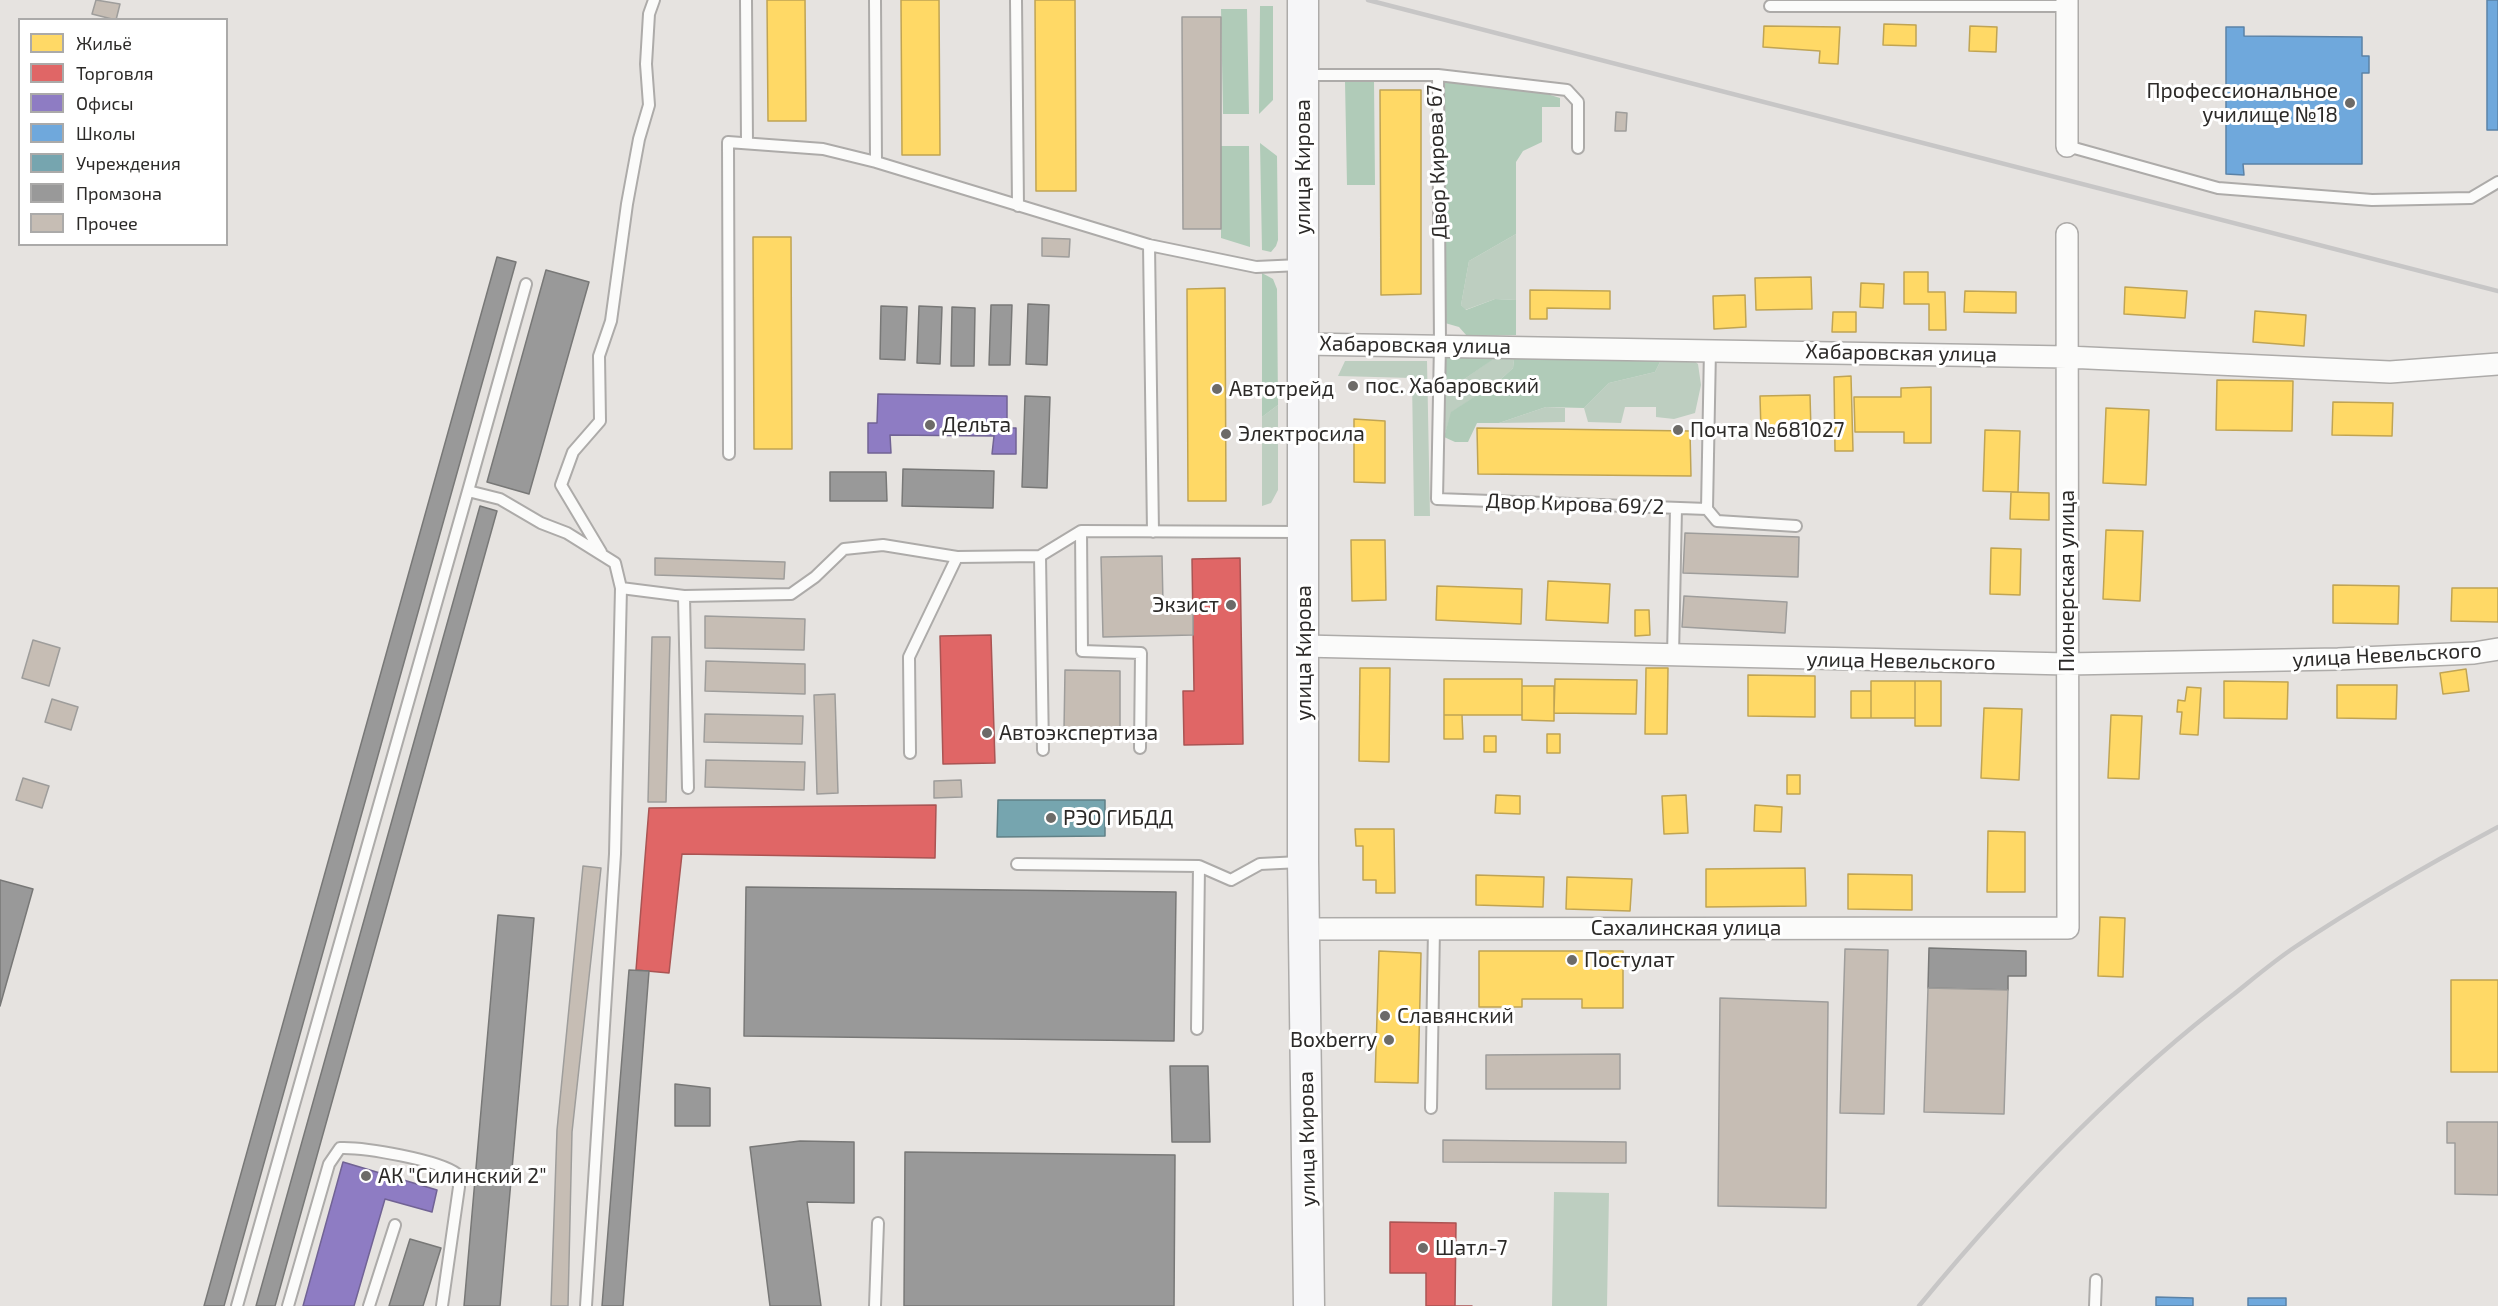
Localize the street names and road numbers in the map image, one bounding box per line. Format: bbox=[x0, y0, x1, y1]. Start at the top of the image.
street label: Двор Кирова 67 bbox=[1422, 84, 1452, 240]
street label: улица Кирова bbox=[1290, 99, 1316, 235]
street label: Хабаровская улица bbox=[1319, 331, 1511, 359]
street label: Хабаровская улица bbox=[1805, 339, 1997, 367]
street label: Двор Кирова 69/2 bbox=[1485, 488, 1665, 520]
street label: Пионерская улица bbox=[2054, 490, 2080, 672]
street label: улица Кирова bbox=[1291, 585, 1317, 721]
street label: улица Невельского bbox=[2292, 637, 2482, 673]
street label: улица Невельского bbox=[1806, 647, 1996, 675]
street label: Сахалинская улица bbox=[1591, 915, 1781, 941]
street label: улица Кирова bbox=[1293, 1071, 1321, 1207]

